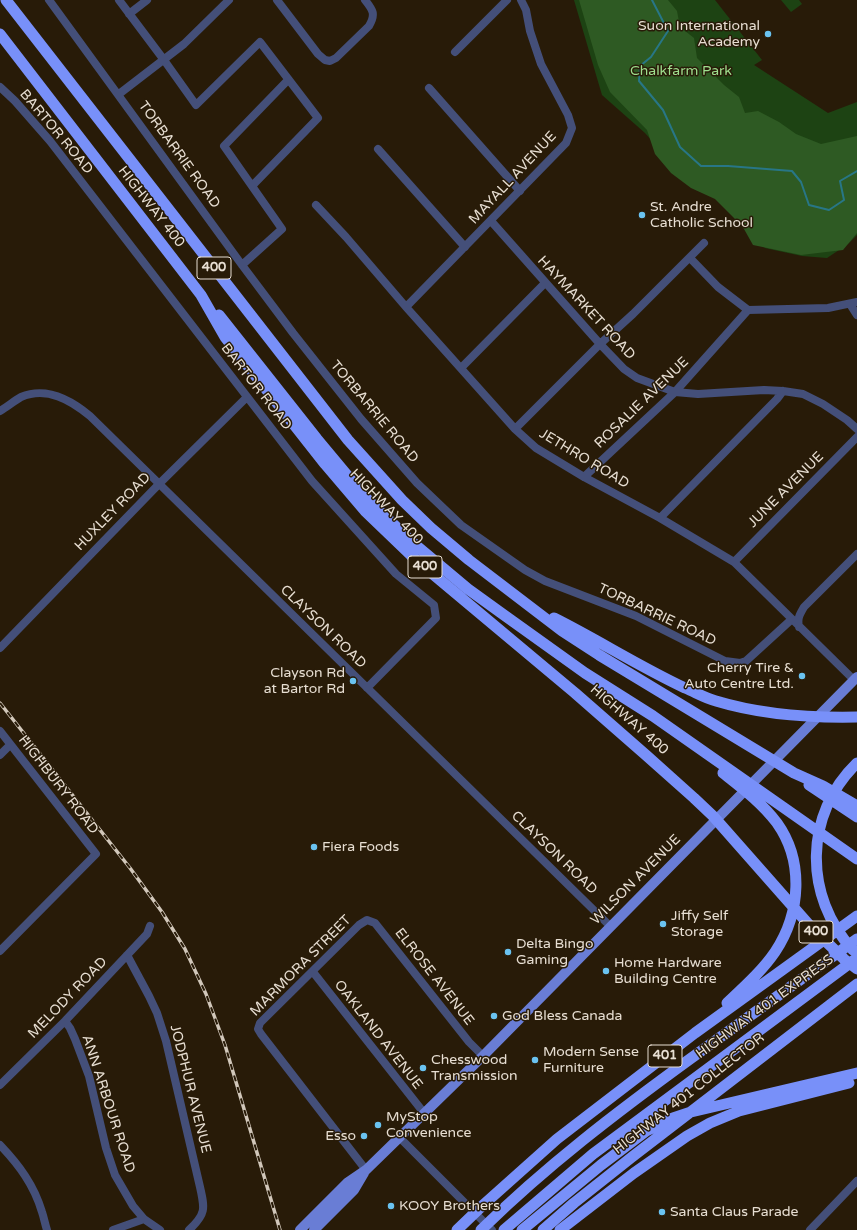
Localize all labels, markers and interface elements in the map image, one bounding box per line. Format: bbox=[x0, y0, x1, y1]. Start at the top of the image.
place label: Suon International Academy bbox=[638, 18, 760, 50]
marker: Suon International Academy bbox=[763, 29, 773, 39]
park label: Chalkfarm Park bbox=[630, 63, 732, 79]
street label: BARTOR ROAD bbox=[16, 86, 96, 178]
street label: TORBARRIE ROAD bbox=[135, 98, 223, 212]
street label: MAYALL AVENUE bbox=[466, 128, 560, 228]
street label: HIGHWAY 400 bbox=[114, 163, 188, 251]
place label: St. Andre Catholic School bbox=[650, 199, 753, 232]
marker: St. Andre Catholic School bbox=[637, 210, 647, 220]
street label: HAYMARKET ROAD bbox=[534, 253, 638, 363]
road number: 400 bbox=[197, 257, 231, 279]
street label: BARTOR ROAD bbox=[217, 340, 295, 434]
street label: ROSALIE AVENUE bbox=[591, 354, 693, 452]
street label: TORBARRIE ROAD bbox=[326, 357, 422, 467]
street label: JETHRO ROAD bbox=[536, 426, 632, 492]
street label: JUNE AVENUE bbox=[745, 449, 827, 531]
street label: HIGHWAY 400 bbox=[346, 466, 426, 548]
street label: HUXLEY ROAD bbox=[71, 469, 155, 555]
road number: 400 bbox=[408, 556, 442, 578]
street label: TORBARRIE ROAD bbox=[595, 580, 719, 650]
street label: CLAYSON ROAD bbox=[277, 582, 369, 672]
place label: Cherry Tire & Auto Centre Ltd. bbox=[684, 660, 794, 692]
place label: Clayson Rd at Bartor Rd bbox=[264, 665, 345, 698]
marker: Cherry Tire & Auto Centre Ltd. bbox=[797, 671, 807, 681]
marker: Clayson Rd at Bartor Rd bbox=[348, 676, 358, 686]
street label: HIGHWAY 400 bbox=[586, 681, 672, 759]
street label: HIGHBURY ROAD bbox=[14, 732, 102, 838]
street label: CLAYSON ROAD bbox=[508, 808, 600, 898]
street label: WILSON AVENUE bbox=[588, 832, 684, 928]
place label: Fiera Foods bbox=[322, 839, 399, 855]
marker: Fiera Foods bbox=[309, 842, 319, 852]
place label: Jiffy Self Storage bbox=[671, 908, 728, 940]
street label: MARMORA STREET bbox=[247, 912, 355, 1020]
marker: Jiffy Self Storage bbox=[658, 919, 668, 929]
road number: 400 bbox=[799, 921, 833, 943]
street label: ELROSE AVENUE bbox=[391, 925, 477, 1029]
place label: Delta Bingo Gaming bbox=[516, 936, 593, 968]
marker: Delta Bingo Gaming bbox=[503, 947, 513, 957]
street label: HIGHWAY 401 EXPRESS bbox=[693, 951, 837, 1063]
street label: MELODY ROAD bbox=[25, 954, 111, 1042]
place label: Home Hardware Building Centre bbox=[614, 955, 722, 988]
marker: Home Hardware Building Centre bbox=[601, 966, 611, 976]
street label: OAKLAND AVENUE bbox=[330, 977, 426, 1093]
place label: God Bless Canada bbox=[502, 1008, 622, 1024]
marker: God Bless Canada bbox=[489, 1011, 499, 1021]
street label: JODPHUR AVENUE bbox=[166, 1023, 214, 1155]
street label: HIGHWAY 401 COLLECTOR bbox=[610, 1030, 768, 1158]
street label: ANN ARBOUR ROAD bbox=[78, 1033, 138, 1175]
place label: Modern Sense Furniture bbox=[543, 1044, 639, 1076]
road number: 401 bbox=[648, 1045, 682, 1067]
place label: Chesswood Transmission bbox=[431, 1052, 517, 1084]
marker: Modern Sense Furniture bbox=[530, 1055, 540, 1065]
marker: Chesswood Transmission bbox=[418, 1063, 428, 1073]
place label: MyStop Convenience bbox=[386, 1109, 471, 1142]
marker: MyStop Convenience bbox=[373, 1120, 383, 1130]
place label: Esso bbox=[325, 1128, 356, 1144]
marker: Esso bbox=[359, 1131, 369, 1141]
place label: KOOY Brothers bbox=[399, 1198, 500, 1214]
marker: KOOY Brothers bbox=[386, 1201, 396, 1211]
place label: Santa Claus Parade bbox=[670, 1204, 799, 1220]
marker: Santa Claus Parade bbox=[657, 1207, 667, 1217]

